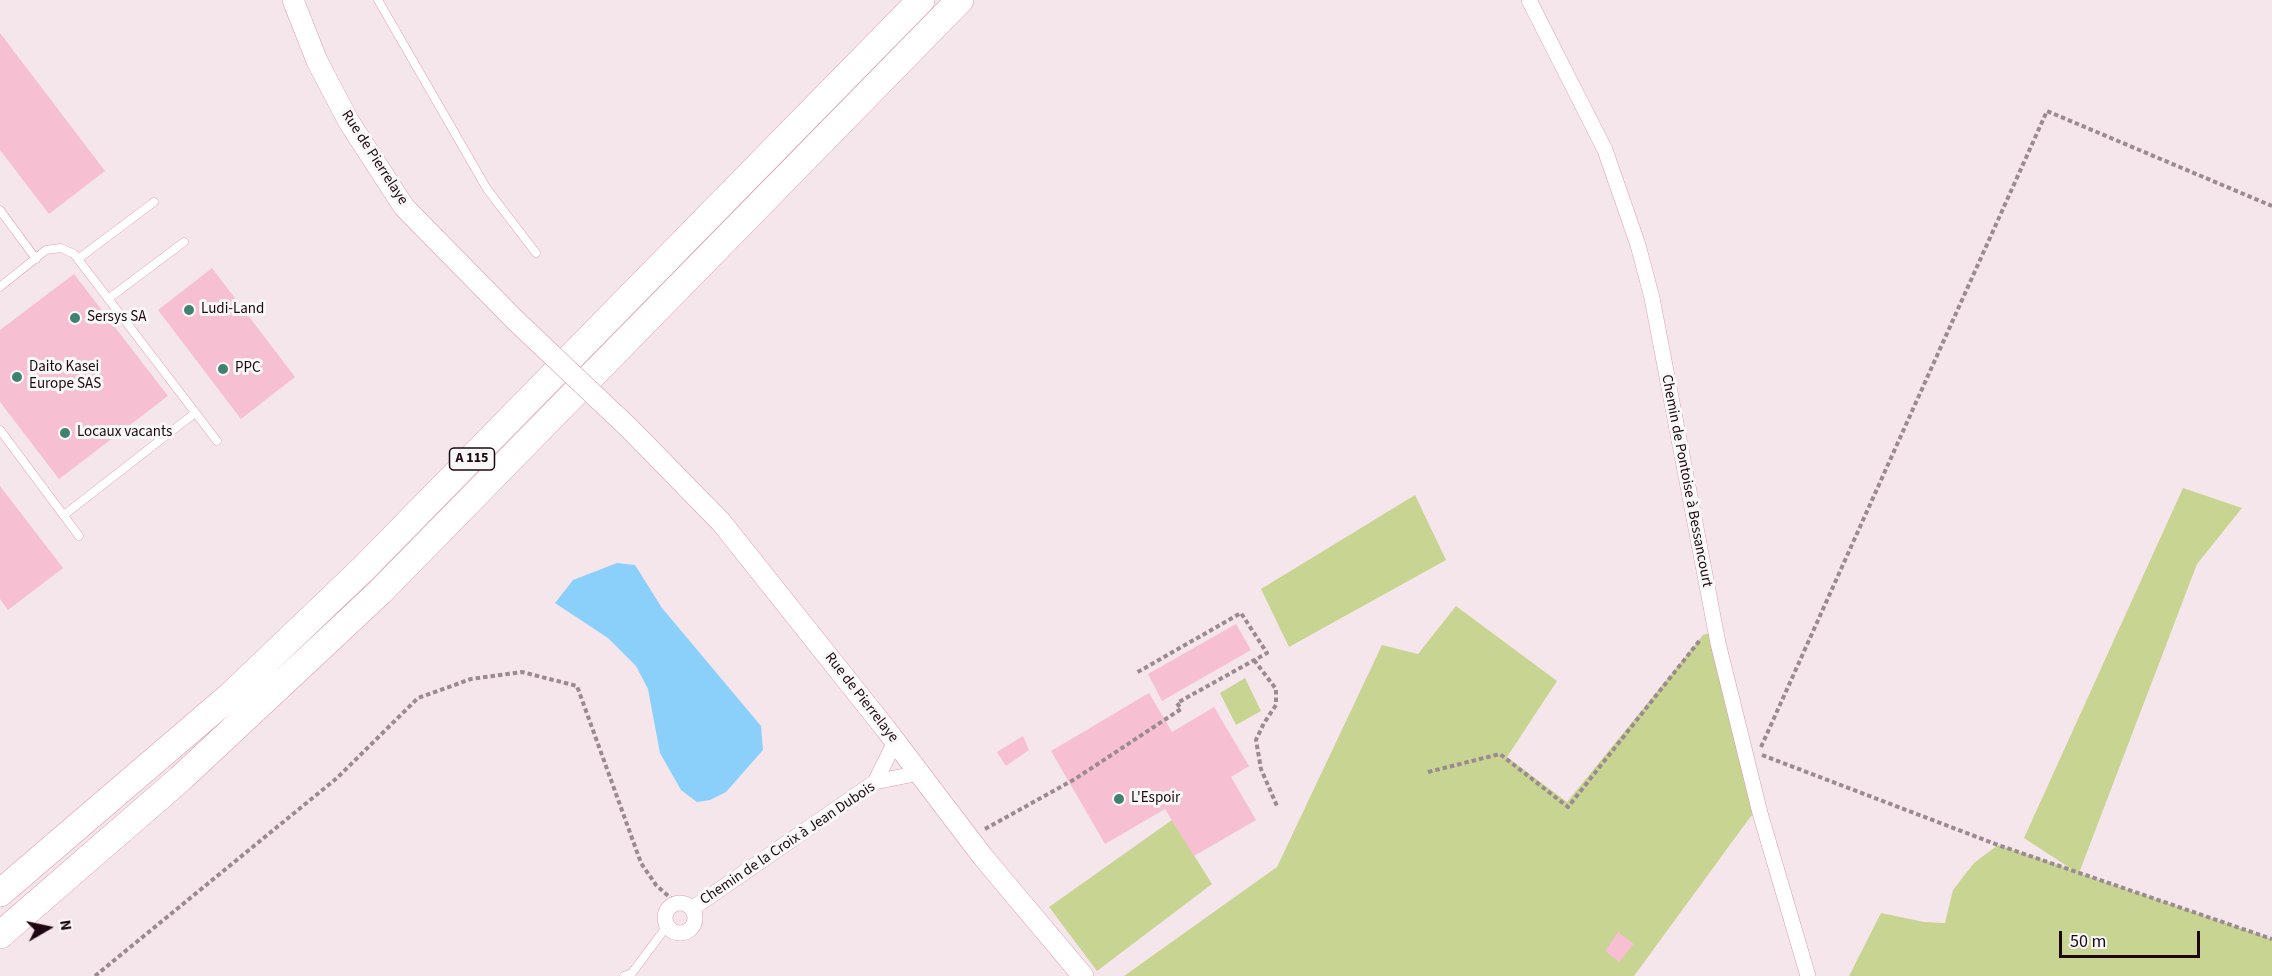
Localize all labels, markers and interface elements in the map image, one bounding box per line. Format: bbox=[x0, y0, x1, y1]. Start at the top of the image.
street label: Rue de Pierrelaye bbox=[337, 107, 411, 209]
place label: Ludi-Land bbox=[201, 301, 264, 319]
marker: Ludi-Land bbox=[182, 303, 196, 317]
place label: Sersys SA bbox=[87, 309, 146, 327]
marker: Sersys SA bbox=[68, 311, 82, 325]
place label: Daito Kasei Europe SAS bbox=[29, 359, 101, 394]
place label: PPC bbox=[235, 360, 261, 378]
marker: PPC bbox=[216, 362, 230, 376]
marker: Daito Kasei Europe SAS bbox=[10, 370, 24, 384]
street label: Chemin de Pontoise à Bessancourt bbox=[1657, 373, 1715, 589]
place label: Locaux vacants bbox=[77, 424, 172, 442]
marker: Locaux vacants bbox=[58, 426, 72, 440]
road number: A 115 bbox=[450, 448, 494, 470]
street label: Rue de Pierrelaye bbox=[820, 650, 902, 746]
street label: Chemin de la Croix à Jean Dubois bbox=[697, 779, 879, 909]
place label: L'Espoir bbox=[1131, 790, 1180, 808]
marker: L'Espoir bbox=[1112, 792, 1126, 806]
north arrow bbox=[18, 898, 78, 958]
text: N bbox=[54, 918, 77, 932]
scale bar bbox=[2062, 919, 2203, 957]
text: 50 m bbox=[2070, 929, 2106, 954]

